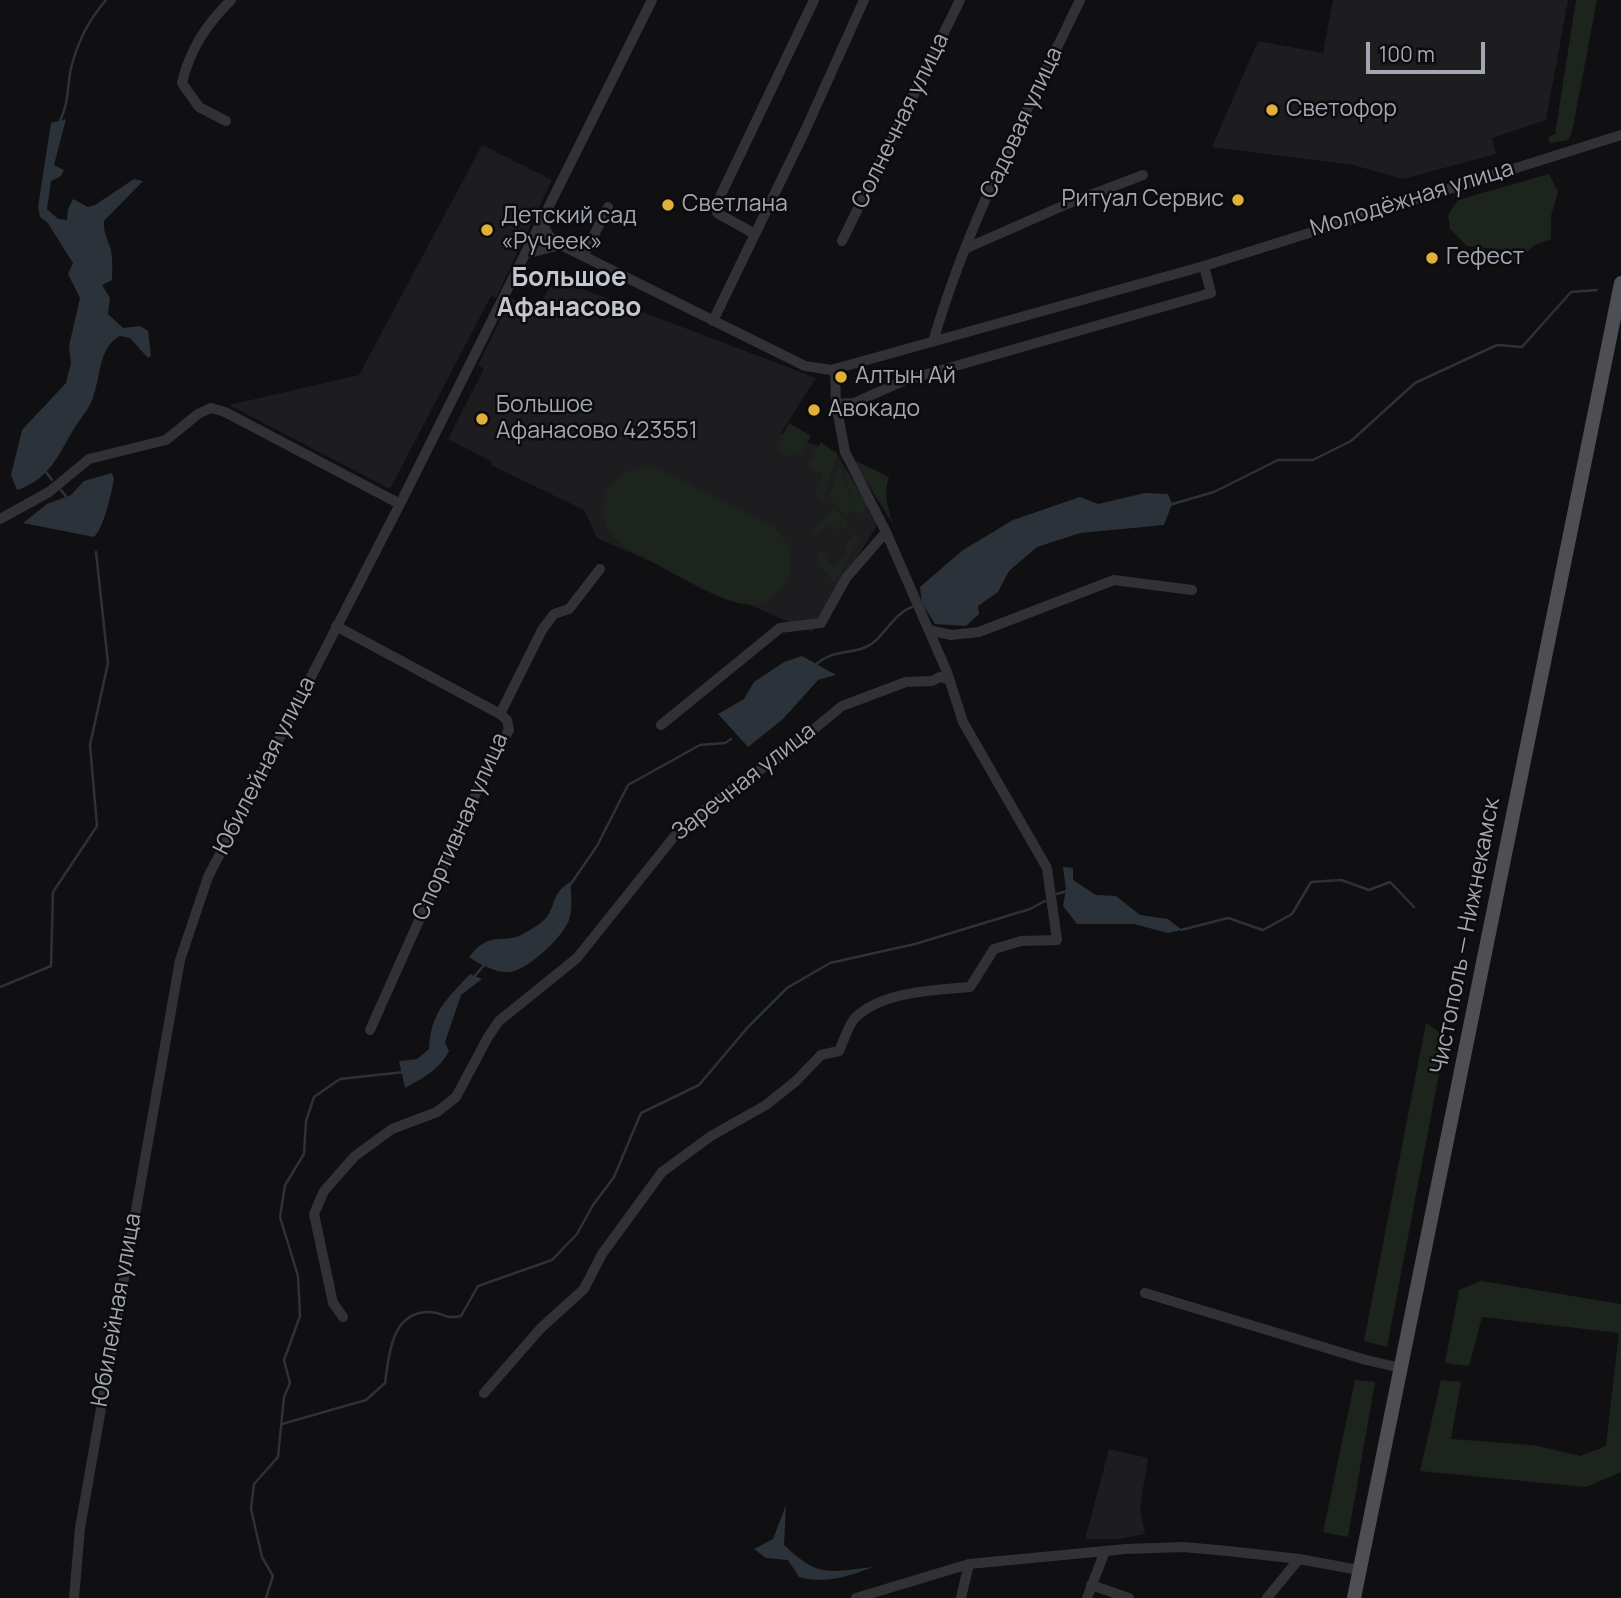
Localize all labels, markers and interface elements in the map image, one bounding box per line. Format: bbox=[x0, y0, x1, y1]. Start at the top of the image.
scale bar bbox=[1369, 28, 1488, 72]
street label: Солнечная улица bbox=[847, 29, 955, 213]
text: 100 m bbox=[1379, 40, 1435, 68]
street label: Садовая улица bbox=[975, 43, 1069, 203]
place label: Светофор bbox=[1286, 96, 1397, 124]
marker: Светофор bbox=[1264, 102, 1280, 118]
street label: Молодёжная улица bbox=[1307, 155, 1517, 243]
place label: Ритуал Сервис bbox=[1062, 186, 1224, 214]
place label: Светлана bbox=[682, 191, 788, 219]
marker: Ритуал Сервис bbox=[1230, 192, 1246, 208]
marker: Светлана bbox=[660, 197, 676, 213]
place label: Детский сад «Ручеек» bbox=[501, 203, 637, 257]
marker: Детский сад «Ручеек» bbox=[479, 222, 495, 238]
place label: Гефест bbox=[1446, 244, 1524, 272]
marker: Гефест bbox=[1424, 250, 1440, 266]
district label: Большое Афанасово bbox=[497, 263, 641, 324]
place label: Алтын Ай bbox=[855, 363, 956, 391]
marker: Алтын Ай bbox=[833, 369, 849, 385]
place label: Большое Афанасово 423551 bbox=[496, 392, 698, 446]
place label: Авокадо bbox=[828, 396, 920, 424]
marker: Авокадо bbox=[806, 402, 822, 418]
marker: Большое Афанасово 423551 bbox=[474, 411, 490, 427]
street label: Юбилейная улица bbox=[208, 672, 322, 860]
street label: Заречная улица bbox=[667, 717, 821, 847]
street label: Спортивная улица bbox=[407, 729, 515, 925]
street label: Чистополь — Нижнекамск bbox=[1426, 795, 1506, 1077]
street label: Юбилейная улица bbox=[86, 1211, 148, 1409]

